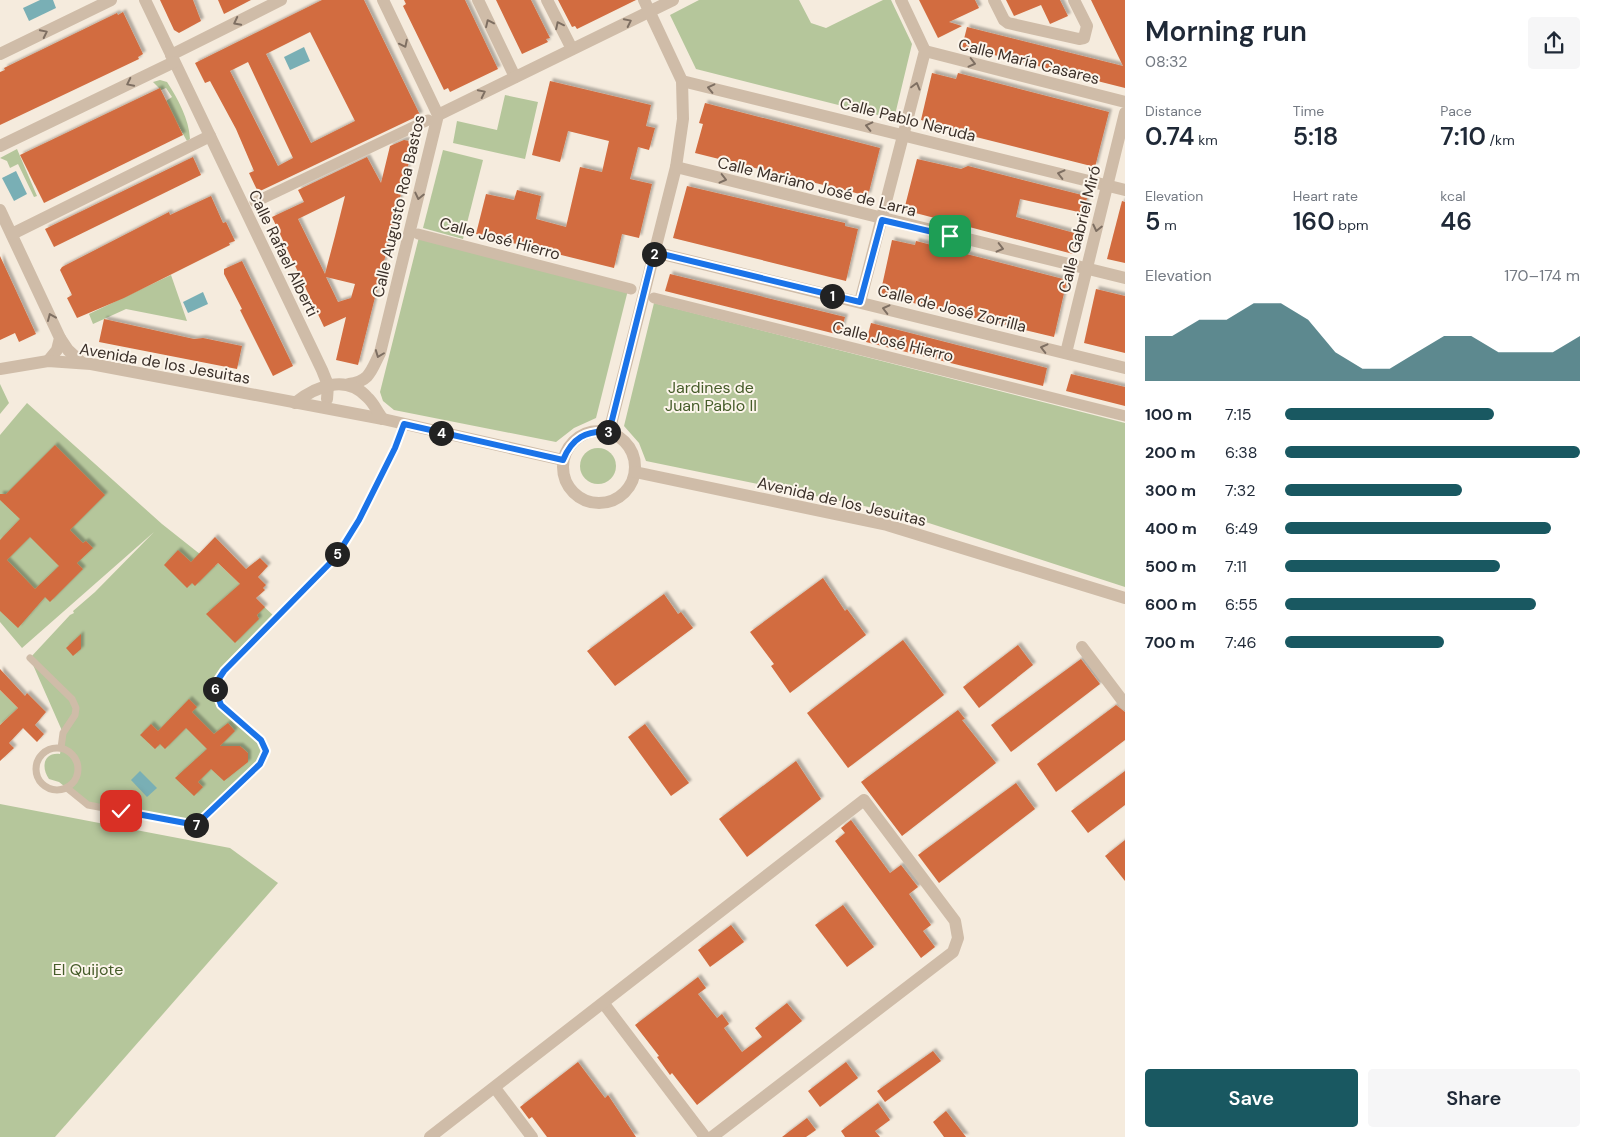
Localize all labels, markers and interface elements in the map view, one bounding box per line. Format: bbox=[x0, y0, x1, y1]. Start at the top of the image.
text: Morning run bbox=[1145, 13, 1307, 50]
one-way arrow bbox=[233, 16, 242, 26]
button: share bbox=[1528, 17, 1580, 69]
one-way arrow bbox=[623, 18, 632, 28]
one-way arrow bbox=[484, 19, 495, 28]
one-way arrow bbox=[555, 21, 566, 30]
one-way arrow bbox=[39, 28, 48, 39]
street label: Calle María Casares bbox=[956, 34, 1102, 89]
one-way arrow bbox=[398, 39, 408, 48]
text: 08:32 bbox=[1145, 51, 1188, 72]
one-way arrow bbox=[968, 57, 977, 68]
one-way arrow bbox=[126, 77, 135, 87]
one-way arrow bbox=[910, 81, 921, 90]
one-way arrow bbox=[706, 83, 715, 94]
one-way arrow bbox=[477, 89, 486, 100]
street label: Calle Pablo Neruda bbox=[838, 92, 978, 147]
text: Distance bbox=[1145, 102, 1202, 120]
text: Time bbox=[1293, 102, 1324, 120]
text: Pace bbox=[1440, 102, 1472, 120]
street label: Calle Augusto Roa Bastos bbox=[367, 113, 430, 300]
text: 0.74 bbox=[1145, 120, 1195, 153]
text: 5:18 bbox=[1293, 120, 1338, 153]
text: 7:10 bbox=[1440, 120, 1486, 153]
one-way arrow bbox=[865, 121, 874, 132]
text: km bbox=[1195, 131, 1218, 149]
text: /km bbox=[1486, 131, 1515, 149]
street label: Calle Mariano José de Larra bbox=[715, 152, 918, 221]
street label: Calle Gabriel Miró bbox=[1054, 163, 1105, 295]
one-way arrow bbox=[1057, 169, 1065, 179]
one-way arrow bbox=[719, 173, 728, 184]
street label: Calle Rafael Alberti bbox=[244, 186, 323, 320]
text: Elevation bbox=[1145, 187, 1203, 205]
text: Heart rate bbox=[1293, 187, 1358, 205]
text: kcal bbox=[1440, 187, 1466, 205]
one-way arrow bbox=[414, 192, 425, 201]
text: 5 bbox=[1145, 205, 1160, 238]
text: 160 bbox=[1293, 205, 1335, 238]
text: 46 bbox=[1440, 205, 1472, 238]
street label: Calle José Hierro bbox=[437, 212, 563, 265]
pin bbox=[929, 215, 971, 257]
text: m bbox=[1160, 216, 1177, 234]
text: bpm bbox=[1335, 216, 1368, 234]
icon: arrive bbox=[936, 222, 964, 250]
one-way arrow bbox=[1092, 224, 1103, 232]
pin: 2 bbox=[642, 242, 666, 266]
one-way arrow bbox=[995, 242, 1004, 253]
text: 2 bbox=[650, 245, 659, 263]
text: Elevation bbox=[1145, 265, 1212, 286]
text: 170–174 m bbox=[1504, 265, 1580, 286]
street label: Calle de José Zorrilla bbox=[875, 280, 1028, 337]
pin: 1 bbox=[820, 284, 844, 308]
text: 1 bbox=[830, 287, 835, 305]
one-way arrow bbox=[881, 304, 890, 315]
one-way arrow bbox=[46, 313, 57, 322]
street label: Calle José Hierro bbox=[830, 316, 956, 367]
street label: Avenida de los Jesuitas bbox=[78, 338, 252, 389]
one-way arrow bbox=[1039, 343, 1048, 354]
one-way arrow bbox=[375, 349, 385, 357]
park label: Jardines de Juan Pablo II bbox=[665, 377, 757, 416]
text: 100 m bbox=[1145, 404, 1192, 425]
text: 7:15 bbox=[1225, 404, 1252, 425]
pin: 4 bbox=[428, 420, 454, 446]
pin: 3 bbox=[596, 420, 620, 444]
text: 3 bbox=[604, 423, 613, 441]
text: 4 bbox=[437, 424, 446, 442]
text: 200 m bbox=[1145, 442, 1196, 463]
text: 6:38 bbox=[1225, 442, 1257, 463]
street label: Avenida de los Jesuitas bbox=[755, 472, 928, 531]
text: 300 m bbox=[1145, 480, 1196, 501]
text: 7:32 bbox=[1225, 480, 1255, 501]
text: 400 m bbox=[1145, 518, 1197, 539]
text: 6:49 bbox=[1225, 518, 1258, 539]
pin: 5 bbox=[324, 542, 350, 566]
text: 5 bbox=[333, 545, 342, 563]
text: 500 m bbox=[1145, 556, 1196, 577]
text: 7:11 bbox=[1225, 556, 1247, 577]
text: 600 m bbox=[1145, 594, 1197, 615]
text: 6:55 bbox=[1225, 594, 1258, 615]
text: 700 m bbox=[1145, 632, 1195, 653]
text: 7:46 bbox=[1225, 632, 1257, 653]
pin: 6 bbox=[202, 676, 228, 702]
text: 6 bbox=[211, 680, 220, 698]
pin bbox=[100, 790, 142, 832]
icon: check bbox=[107, 797, 135, 825]
pin: 7 bbox=[184, 812, 208, 838]
text: 7 bbox=[193, 816, 200, 834]
park label: El Quijote bbox=[53, 959, 123, 980]
button: Save bbox=[1145, 1069, 1358, 1127]
button: Share bbox=[1368, 1069, 1580, 1127]

